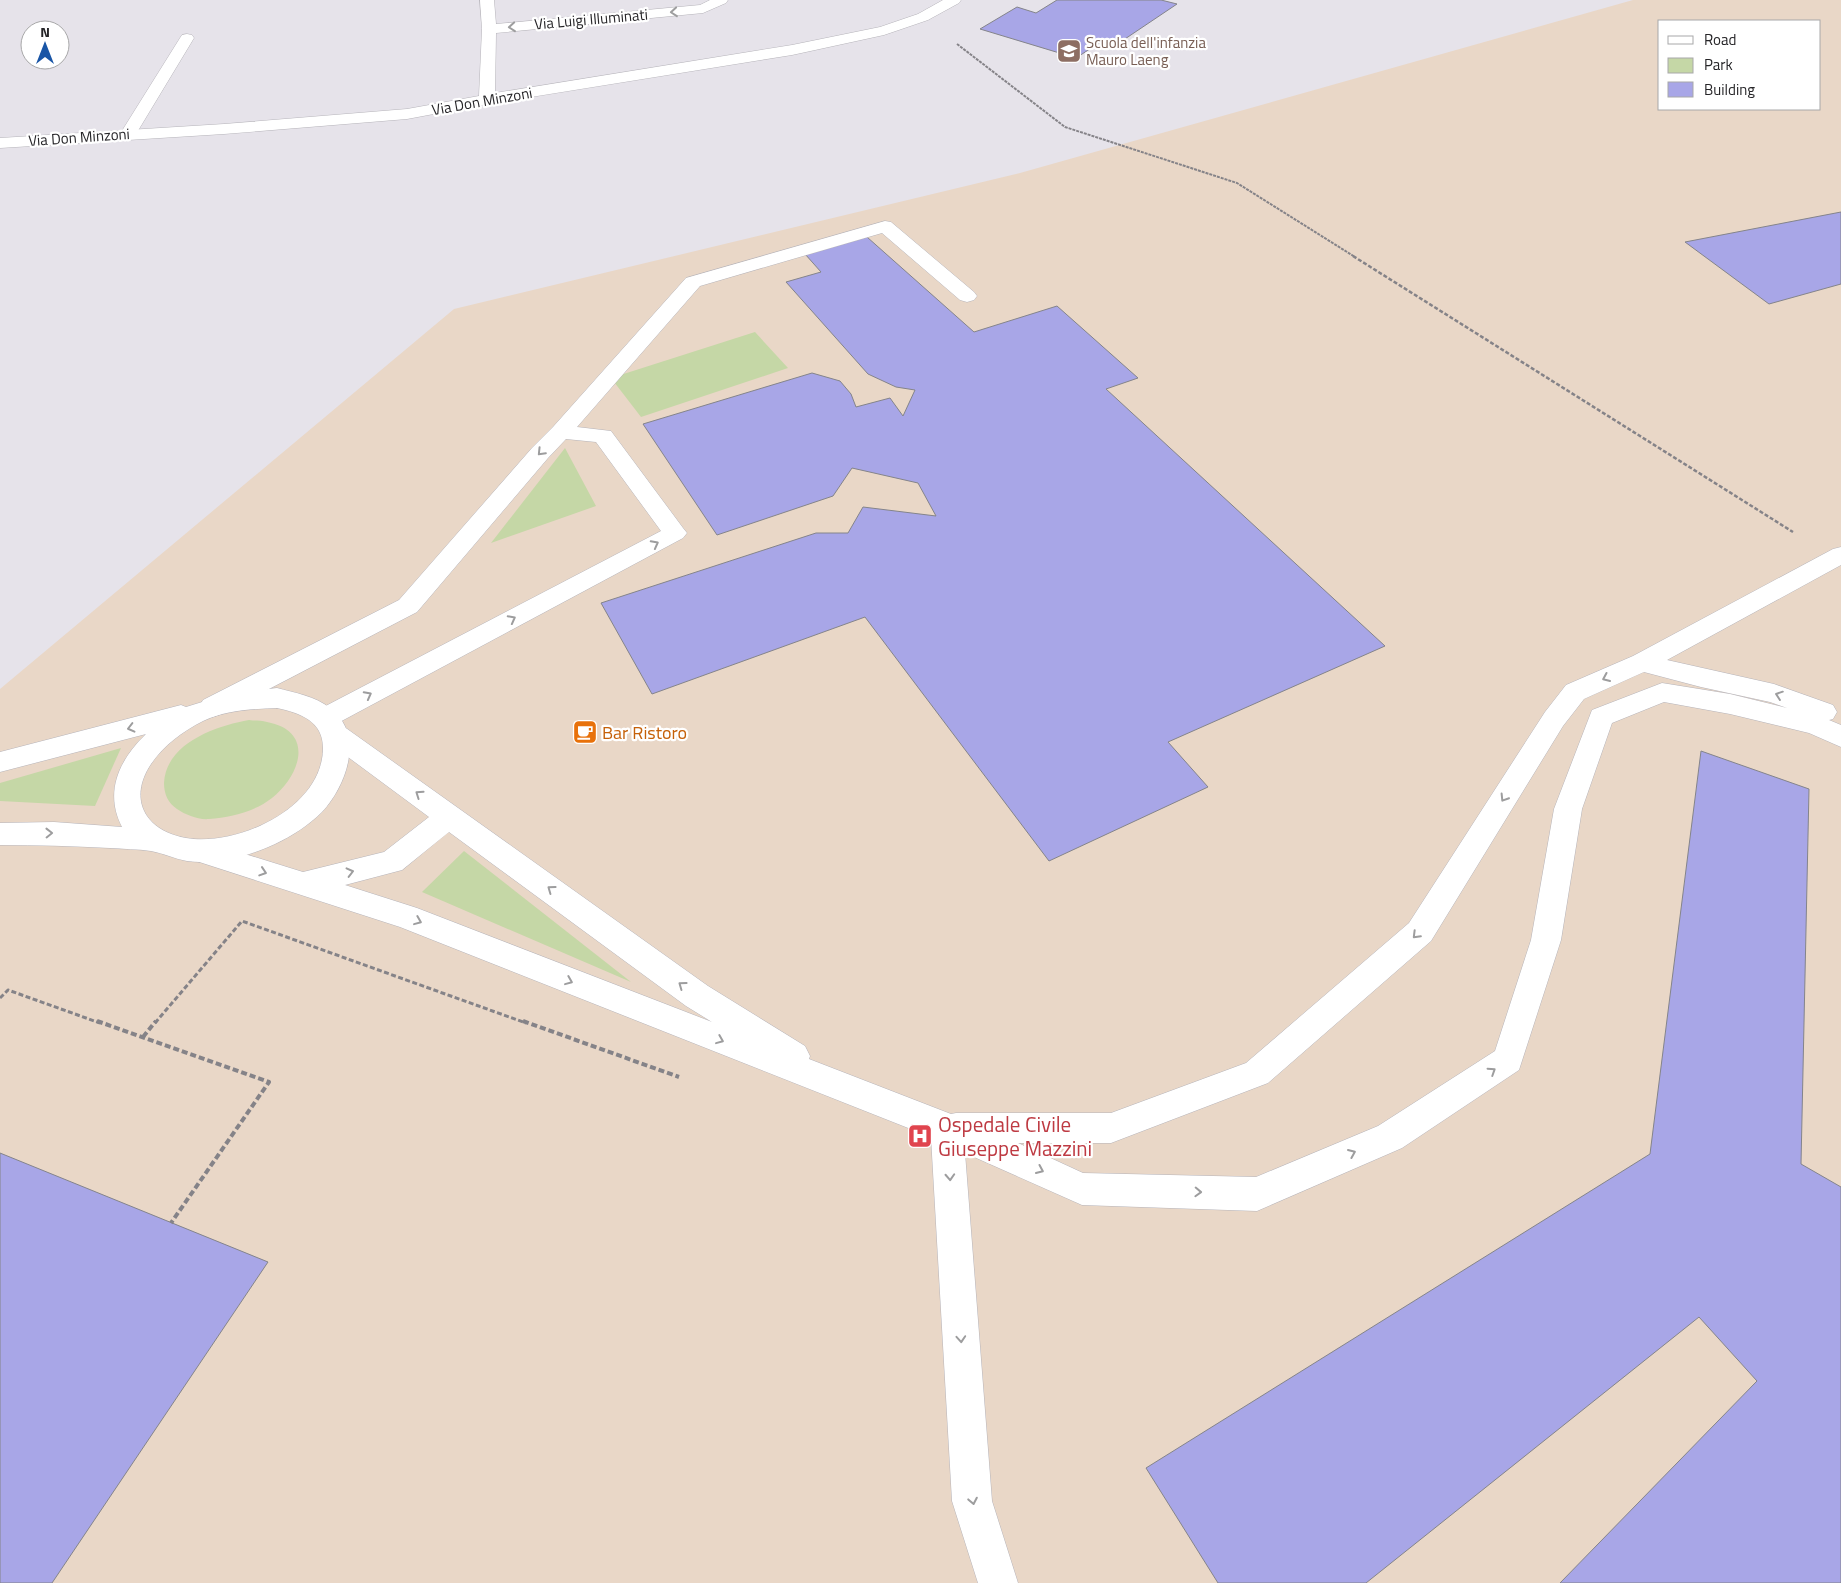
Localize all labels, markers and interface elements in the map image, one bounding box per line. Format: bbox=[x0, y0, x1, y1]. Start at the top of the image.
street label: Via Luigi Illuminati bbox=[533, 3, 649, 35]
one-way arrow bbox=[670, 6, 678, 17]
north arrow bbox=[20, 20, 70, 70]
legend bbox=[1658, 20, 1821, 110]
text: N bbox=[40, 21, 50, 42]
one-way arrow bbox=[508, 21, 516, 32]
text: Road bbox=[1704, 28, 1736, 51]
place label: Scuola dell'infanzia Mauro Laeng bbox=[1086, 31, 1206, 71]
school or university icon: Scuola dell'infanzia Mauro Laeng bbox=[1056, 38, 1082, 64]
text: Park bbox=[1704, 53, 1733, 76]
text: Building bbox=[1704, 78, 1755, 101]
street label: Via Don Minzoni bbox=[430, 81, 534, 121]
street label: Via Don Minzoni bbox=[27, 122, 131, 152]
one-way arrow bbox=[538, 447, 547, 456]
one-way arrow bbox=[650, 540, 659, 550]
one-way arrow bbox=[506, 615, 515, 625]
one-way arrow bbox=[1602, 671, 1611, 682]
one-way arrow bbox=[363, 691, 372, 701]
one-way arrow bbox=[1775, 691, 1784, 701]
cafe icon: Bar Ristoro bbox=[572, 719, 598, 745]
place label: Bar Ristoro bbox=[602, 719, 687, 746]
one-way arrow bbox=[126, 722, 135, 733]
one-way arrow bbox=[415, 791, 424, 801]
one-way arrow bbox=[1501, 793, 1510, 802]
one-way arrow bbox=[45, 828, 53, 838]
one-way arrow bbox=[258, 866, 267, 876]
one-way arrow bbox=[345, 867, 354, 878]
one-way arrow bbox=[547, 886, 557, 895]
one-way arrow bbox=[413, 915, 422, 925]
one-way arrow bbox=[1413, 929, 1422, 938]
one-way arrow bbox=[564, 975, 573, 985]
one-way arrow bbox=[678, 982, 688, 991]
one-way arrow bbox=[715, 1034, 724, 1045]
one-way arrow bbox=[1486, 1068, 1495, 1077]
place label: Ospedale Civile Giuseppe Mazzini bbox=[938, 1108, 1092, 1164]
hospital icon: Ospedale Civile Giuseppe Mazzini bbox=[907, 1123, 933, 1149]
one-way arrow bbox=[1347, 1149, 1356, 1159]
one-way arrow bbox=[1035, 1164, 1044, 1175]
one-way arrow bbox=[945, 1173, 956, 1181]
one-way arrow bbox=[1194, 1187, 1202, 1198]
one-way arrow bbox=[955, 1336, 966, 1344]
one-way arrow bbox=[967, 1497, 978, 1506]

